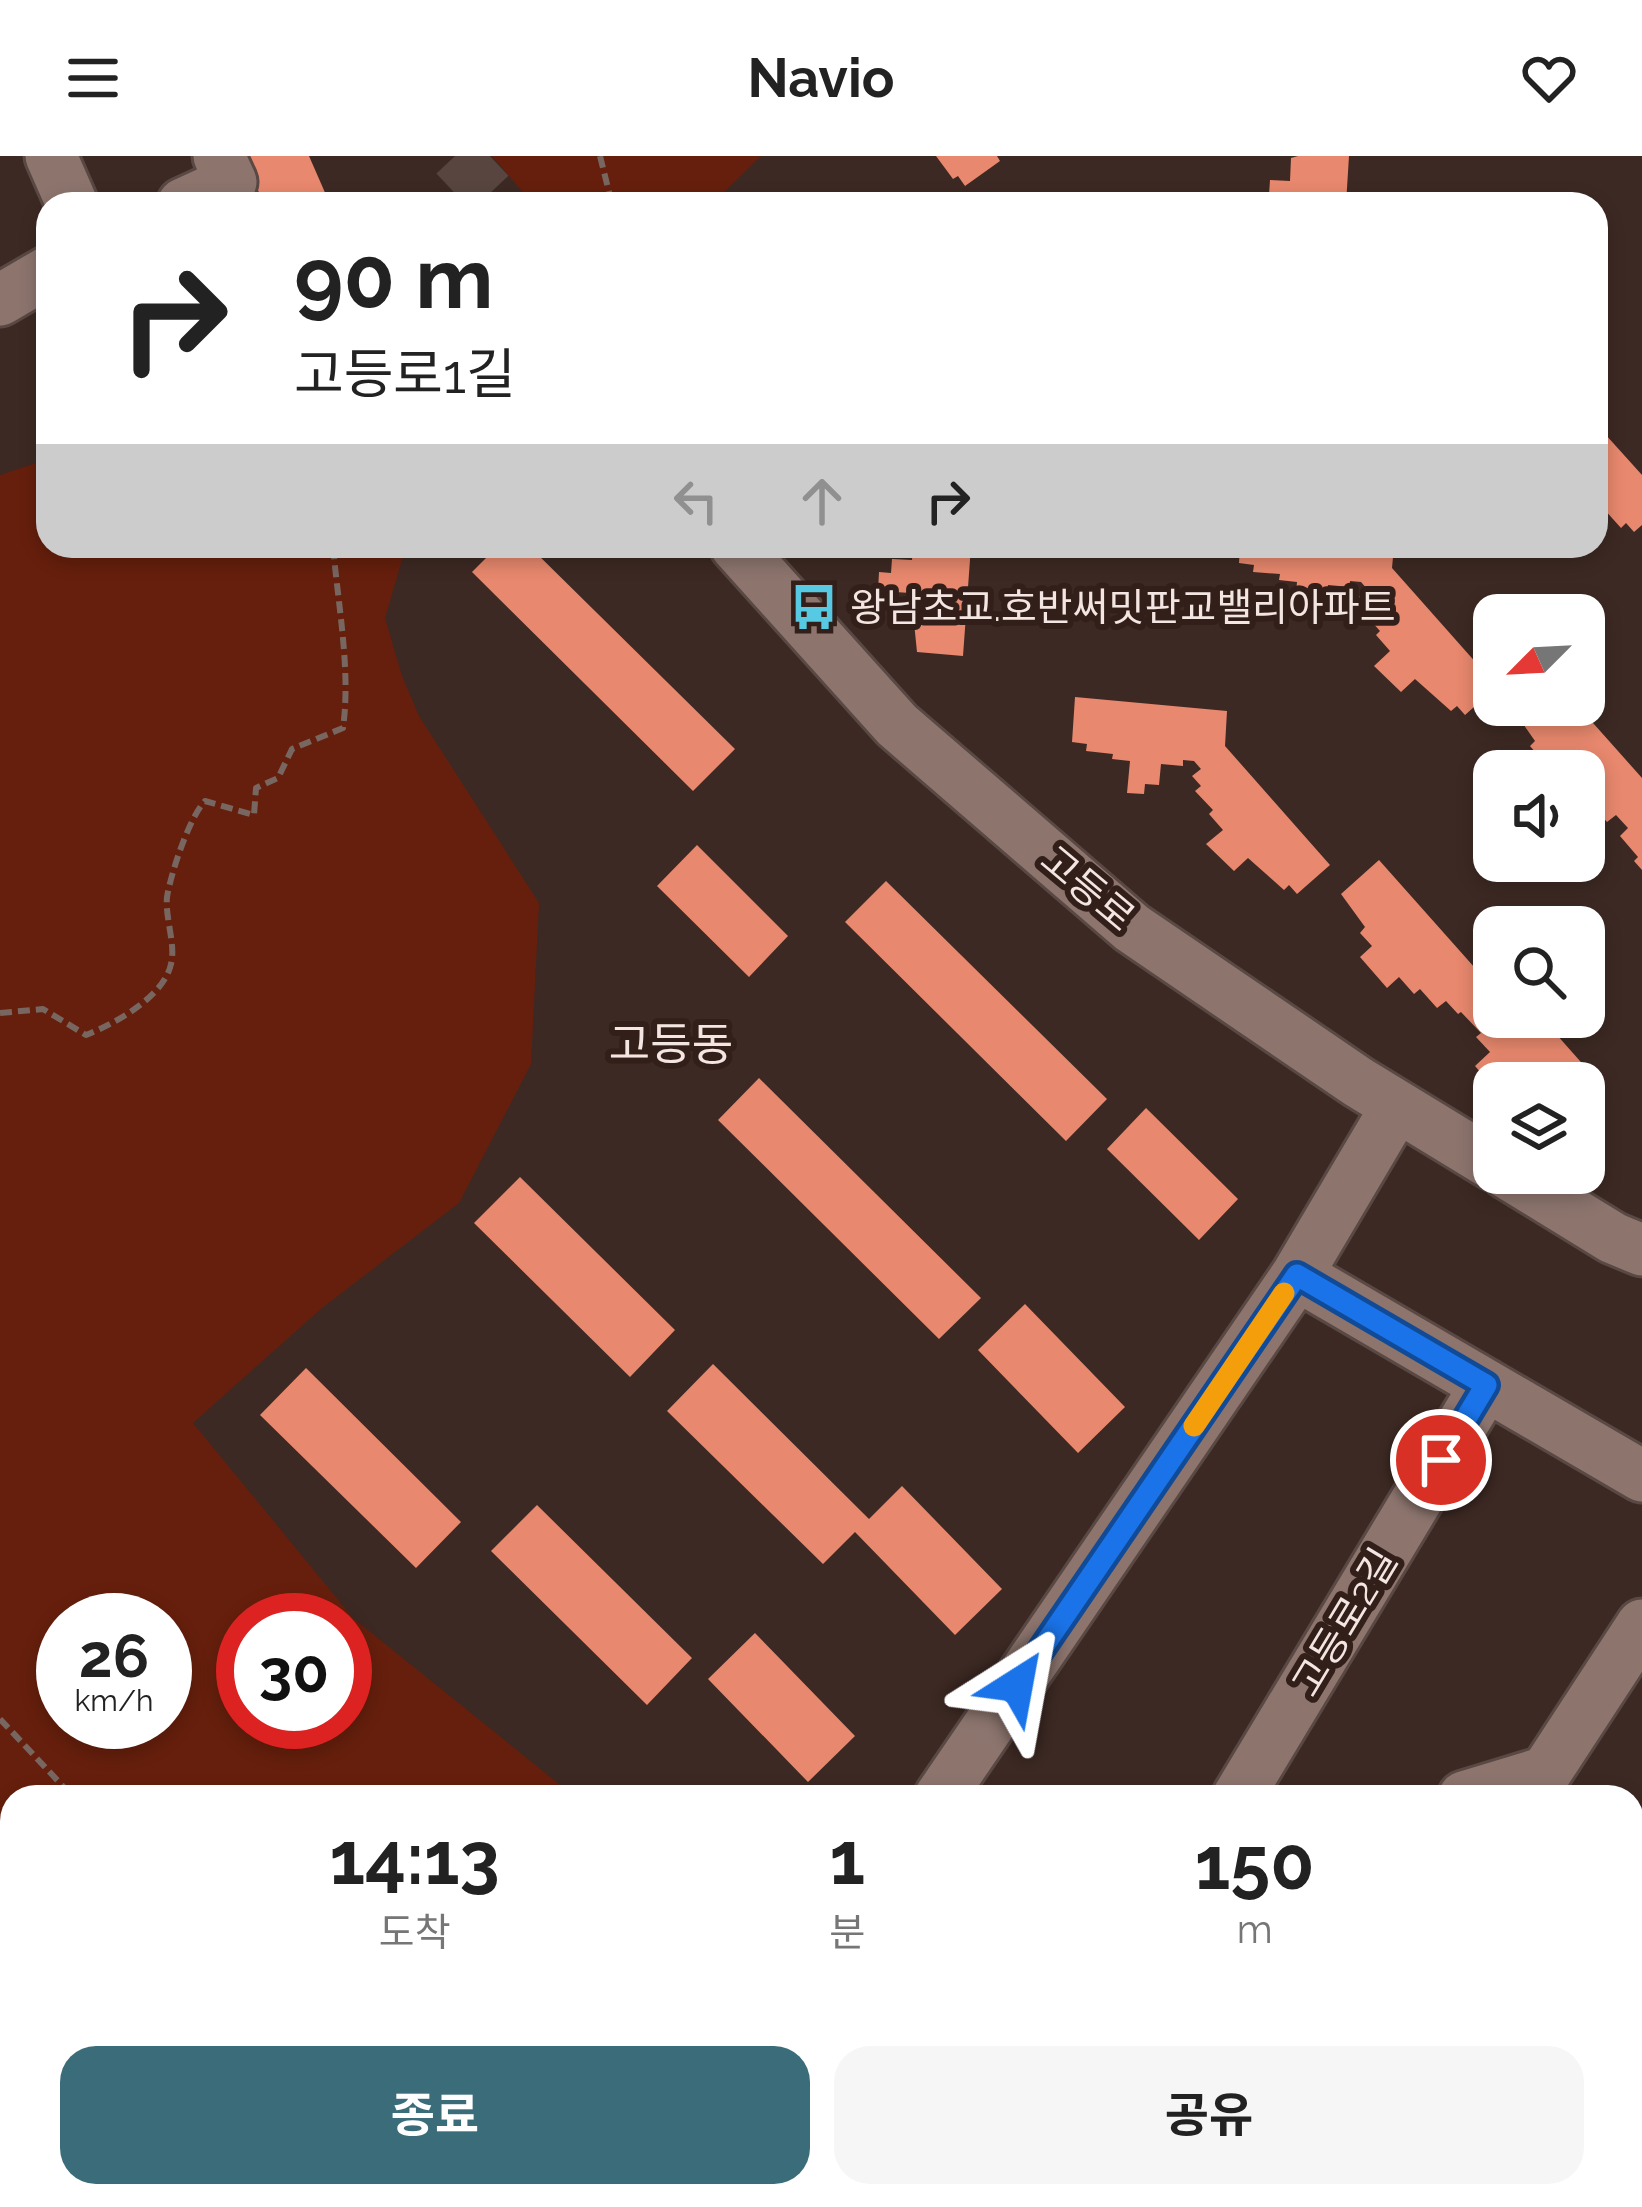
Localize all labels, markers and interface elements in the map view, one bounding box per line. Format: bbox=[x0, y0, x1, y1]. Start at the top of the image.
icon: menu bbox=[60, 45, 126, 111]
icon: heart bbox=[1516, 45, 1582, 111]
text: Navio bbox=[747, 46, 895, 110]
text: 90 m bbox=[294, 229, 493, 328]
icon: right bbox=[96, 240, 252, 396]
text: 고등로1길 bbox=[294, 342, 516, 406]
icon: left bbox=[663, 468, 729, 534]
icon: ahead bbox=[789, 468, 855, 534]
icon: right bbox=[915, 468, 981, 534]
bus stop icon: 왕남초교.호반써밋판교밸리아파트 bbox=[789, 582, 839, 632]
place label: 왕남초교.호반써밋판교밸리아파트 bbox=[850, 584, 1396, 630]
north arrow bbox=[1473, 594, 1605, 726]
map controls bbox=[1473, 594, 1605, 1194]
button: sound bbox=[1473, 750, 1605, 882]
street label: 고등로 bbox=[1032, 836, 1144, 940]
button: search bbox=[1473, 906, 1605, 1038]
district label: 고등동 bbox=[609, 1018, 733, 1071]
button: layers bbox=[1473, 1062, 1605, 1194]
pin bbox=[1390, 1409, 1492, 1511]
icon: arrive bbox=[1408, 1427, 1474, 1493]
street label: 고등로2길 bbox=[1282, 1540, 1406, 1704]
speed limit sign: 30 bbox=[216, 1593, 372, 1749]
text: 26 bbox=[79, 1621, 149, 1691]
position arrow bbox=[954, 1622, 1080, 1748]
text: km/h bbox=[74, 1683, 154, 1718]
text: 14:13 bbox=[330, 1816, 500, 1901]
text: 1 bbox=[829, 1816, 865, 1901]
text: 150 bbox=[1195, 1821, 1314, 1906]
text: m bbox=[1237, 1906, 1273, 1952]
text: 도착 bbox=[379, 1909, 451, 1955]
text: 분 bbox=[829, 1909, 865, 1955]
button: 종료 bbox=[60, 2046, 810, 2184]
button: 공유 bbox=[834, 2046, 1584, 2184]

